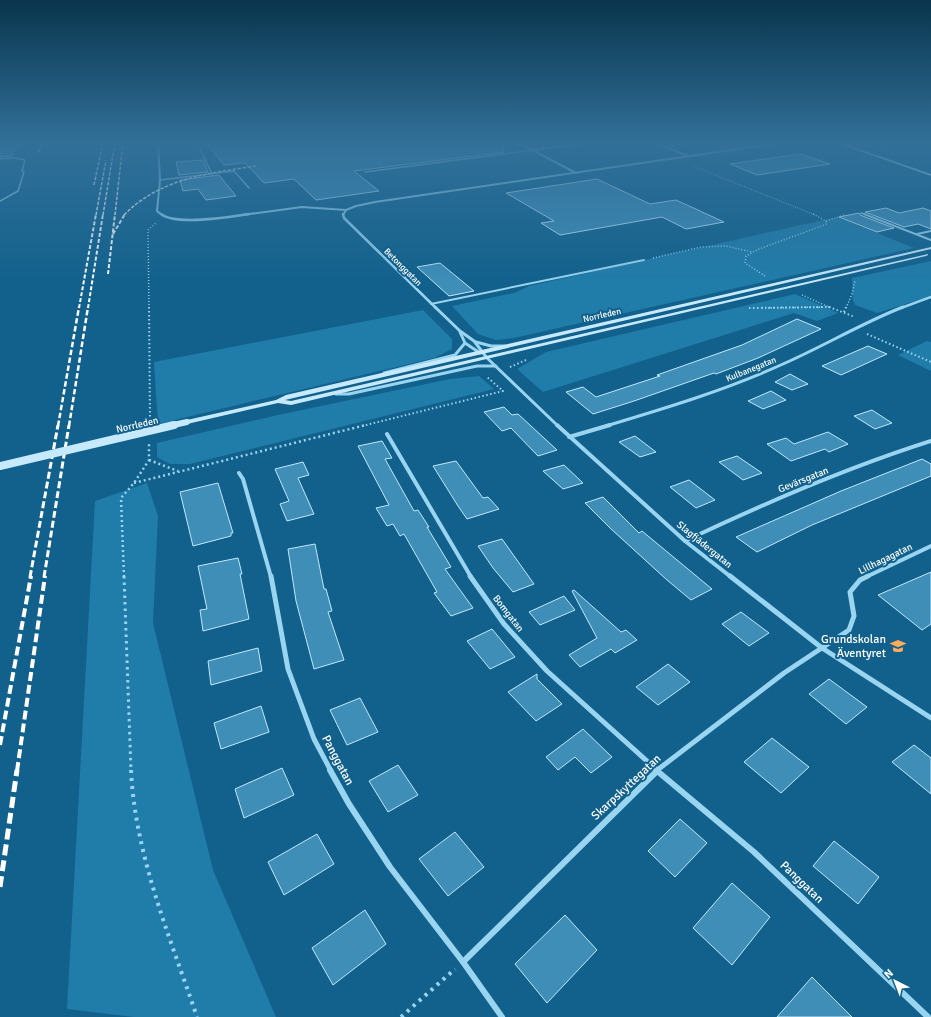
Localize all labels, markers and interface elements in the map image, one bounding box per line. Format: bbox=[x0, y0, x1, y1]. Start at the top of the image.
street label: Betonggatan bbox=[381, 246, 424, 289]
street label: Norrleden bbox=[582, 306, 622, 325]
street label: Kulbanegatan bbox=[724, 354, 778, 385]
street label: Norrleden bbox=[115, 414, 160, 436]
street label: Gevärsgatan bbox=[776, 464, 830, 495]
street label: Slagfjädergatan bbox=[674, 519, 735, 571]
street label: Lillhagagatan bbox=[856, 541, 914, 577]
street label: Bomgatan bbox=[490, 593, 526, 634]
place label: Grundskolan Äventyret bbox=[821, 632, 886, 661]
school or university icon: Grundskolan Äventyret bbox=[889, 637, 907, 655]
street label: Panggatan bbox=[318, 733, 357, 788]
street label: Skarpskyttegatan bbox=[588, 751, 664, 824]
street label: Panggatan bbox=[777, 858, 827, 907]
north arrow bbox=[875, 961, 915, 1001]
text: N bbox=[881, 967, 896, 981]

